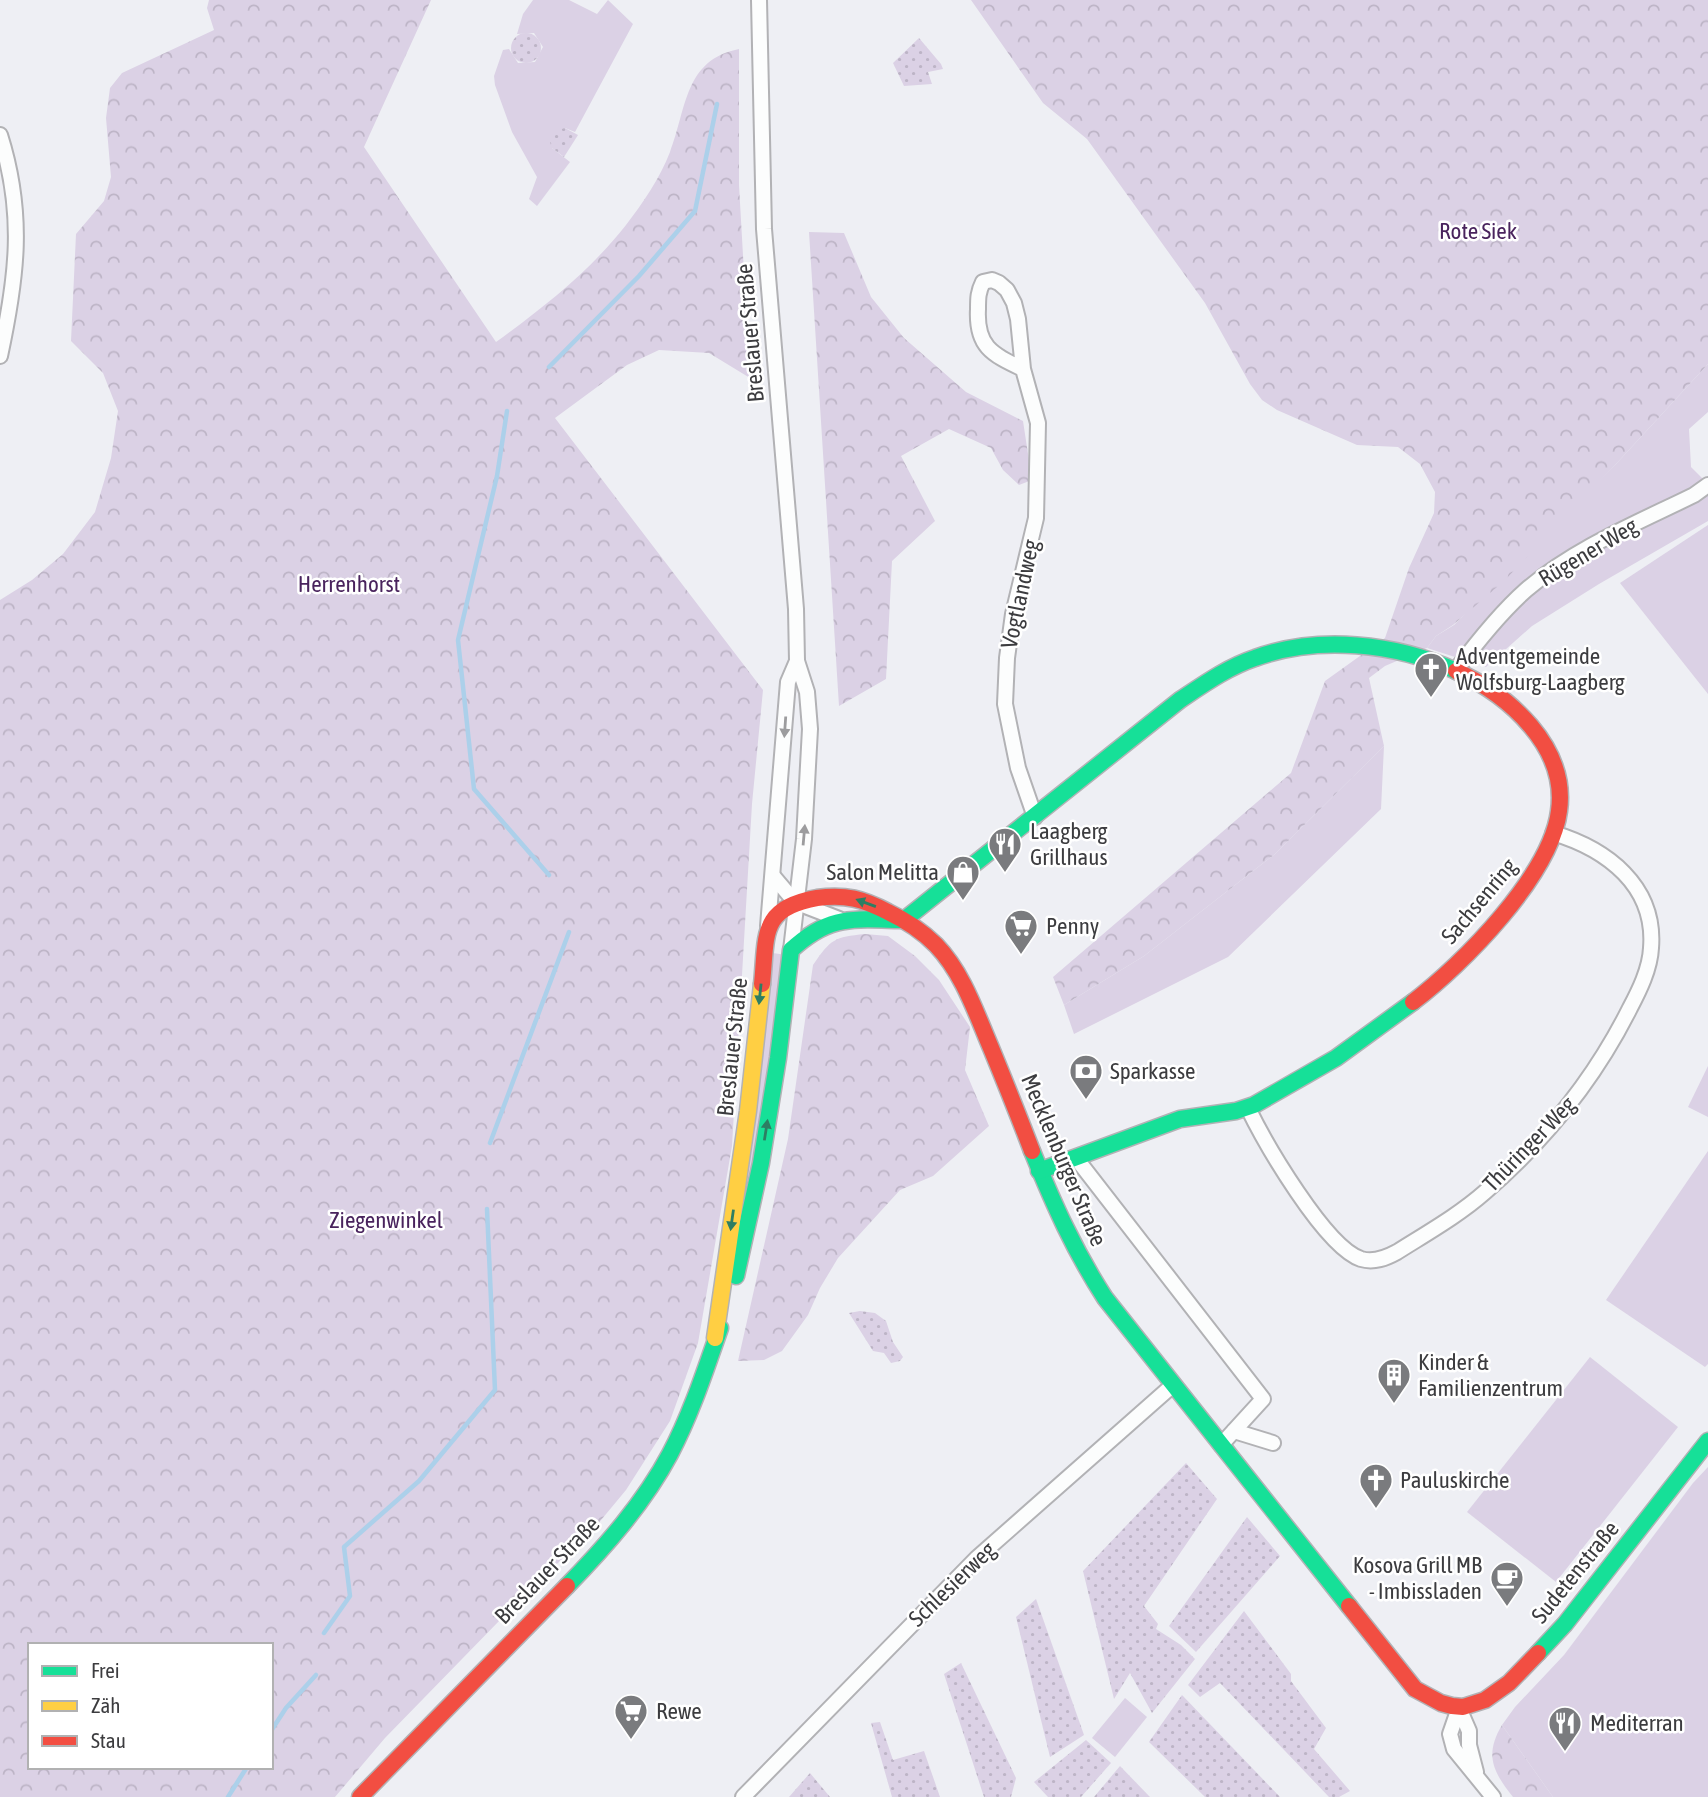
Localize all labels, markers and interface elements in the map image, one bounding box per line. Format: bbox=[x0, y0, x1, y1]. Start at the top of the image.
park label: Rote Siek bbox=[1439, 218, 1517, 244]
street label: Breslauer Straße bbox=[731, 263, 769, 403]
street label: Rügener Weg bbox=[1534, 512, 1642, 592]
street label: Vogtlandweg bbox=[996, 537, 1044, 651]
park label: Herrenhorst bbox=[298, 571, 400, 597]
place label: Adventgemeinde Wolfsburg-Laagberg bbox=[1456, 643, 1625, 695]
church icon: Adventgemeinde Wolfsburg-Laagberg bbox=[1412, 650, 1450, 699]
one-way arrow bbox=[779, 717, 790, 739]
place label: Laagberg Grillhaus bbox=[1030, 818, 1108, 870]
one-way arrow bbox=[799, 823, 810, 845]
restaurant icon: Laagberg Grillhaus bbox=[986, 825, 1024, 874]
shop icon: Salon Melitta bbox=[944, 853, 982, 902]
street label: Sachsenring bbox=[1436, 853, 1522, 949]
place label: Salon Melitta bbox=[826, 859, 939, 885]
one-way arrow bbox=[856, 897, 877, 908]
supermarket icon: Penny bbox=[1002, 907, 1040, 956]
place label: Penny bbox=[1046, 913, 1099, 939]
street label: Breslauer Straße bbox=[712, 976, 752, 1118]
one-way arrow bbox=[754, 983, 765, 1005]
bank icon: Sparkasse bbox=[1067, 1052, 1105, 1101]
place label: Sparkasse bbox=[1110, 1058, 1196, 1084]
street label: Mecklenburger Straße bbox=[1016, 1070, 1112, 1250]
street label: Thüringer Weg bbox=[1478, 1091, 1581, 1197]
one-way arrow bbox=[761, 1119, 772, 1141]
park label: Ziegenwinkel bbox=[329, 1207, 443, 1233]
one-way arrow bbox=[727, 1209, 738, 1231]
place label: Kinder & Familienzentrum bbox=[1418, 1349, 1563, 1401]
building icon: Kinder & Familienzentrum bbox=[1375, 1356, 1413, 1405]
church icon: Pauluskirche bbox=[1357, 1461, 1395, 1510]
place label: Pauluskirche bbox=[1400, 1467, 1510, 1493]
street label: Breslauer Straße bbox=[489, 1511, 605, 1629]
street label: Sudetenstraße bbox=[1526, 1516, 1624, 1628]
street label: Schlesierweg bbox=[903, 1536, 1001, 1632]
place label: Kosova Grill MB - Imbissladen bbox=[1353, 1552, 1482, 1604]
cafe icon: Kosova Grill MB - Imbissladen bbox=[1488, 1559, 1526, 1608]
legend bbox=[28, 1643, 273, 1769]
text: Frei bbox=[91, 1658, 120, 1682]
supermarket icon: Rewe bbox=[612, 1692, 650, 1741]
text: Zäh bbox=[91, 1693, 120, 1717]
place label: Rewe bbox=[656, 1698, 702, 1724]
restaurant icon: Mediterran bbox=[1546, 1704, 1584, 1753]
place label: Mediterran bbox=[1590, 1710, 1684, 1736]
text: Stau bbox=[91, 1728, 126, 1752]

